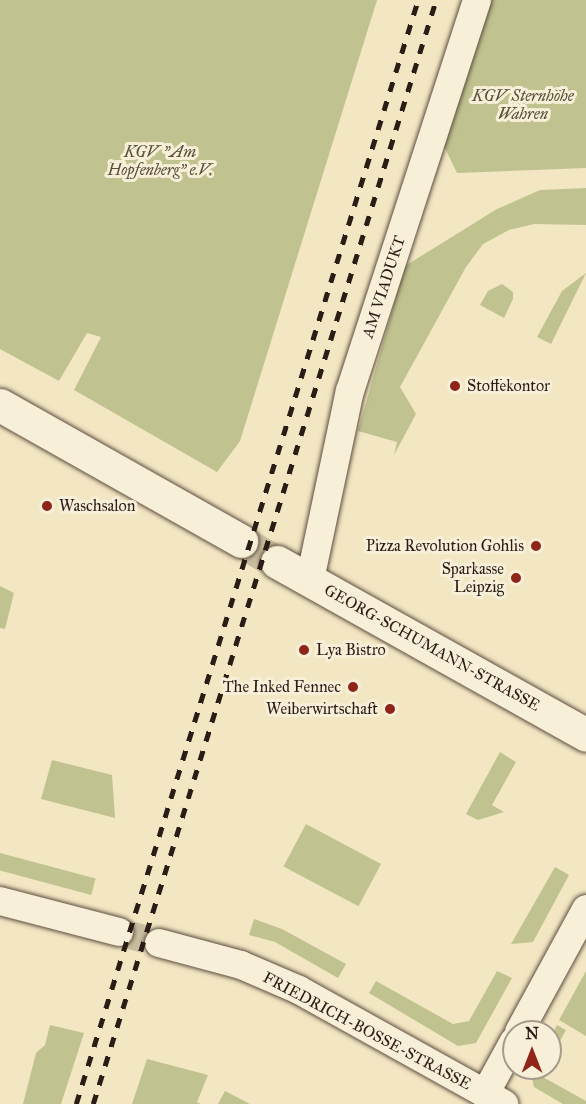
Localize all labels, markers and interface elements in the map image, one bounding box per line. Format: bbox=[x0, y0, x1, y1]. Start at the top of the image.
park label: KGV Sternhöhe Wahren bbox=[472, 86, 574, 124]
park label: KGV "Am Hopfenberg" e.V. bbox=[107, 142, 213, 180]
street label: AM VIADUKT bbox=[358, 233, 410, 341]
place label: Stoffekontor bbox=[467, 376, 550, 396]
marker: Stoffekontor bbox=[448, 379, 462, 393]
place label: Waschsalon bbox=[59, 496, 135, 516]
marker: Waschsalon bbox=[40, 499, 54, 513]
place label: Pizza Revolution Gohlis bbox=[366, 536, 524, 556]
marker: Pizza Revolution Gohlis bbox=[529, 539, 543, 553]
place label: Sparkasse Leipzig bbox=[442, 559, 504, 597]
marker: Sparkasse Leipzig bbox=[509, 571, 523, 585]
street label: GEORG-SCHUMANN-STRASSE bbox=[321, 580, 543, 716]
place label: Lya Bistro bbox=[316, 640, 386, 660]
marker: Lya Bistro bbox=[297, 643, 311, 657]
place label: The Inked Fennec bbox=[223, 677, 341, 697]
marker: The Inked Fennec bbox=[346, 680, 360, 694]
place label: Weiberwirtschaft bbox=[266, 699, 378, 719]
marker: Weiberwirtschaft bbox=[383, 702, 397, 716]
street label: FRIEDRICH-BOSSE-STRASSE bbox=[260, 968, 474, 1094]
north arrow bbox=[502, 1020, 562, 1080]
text: N bbox=[525, 1024, 539, 1043]

